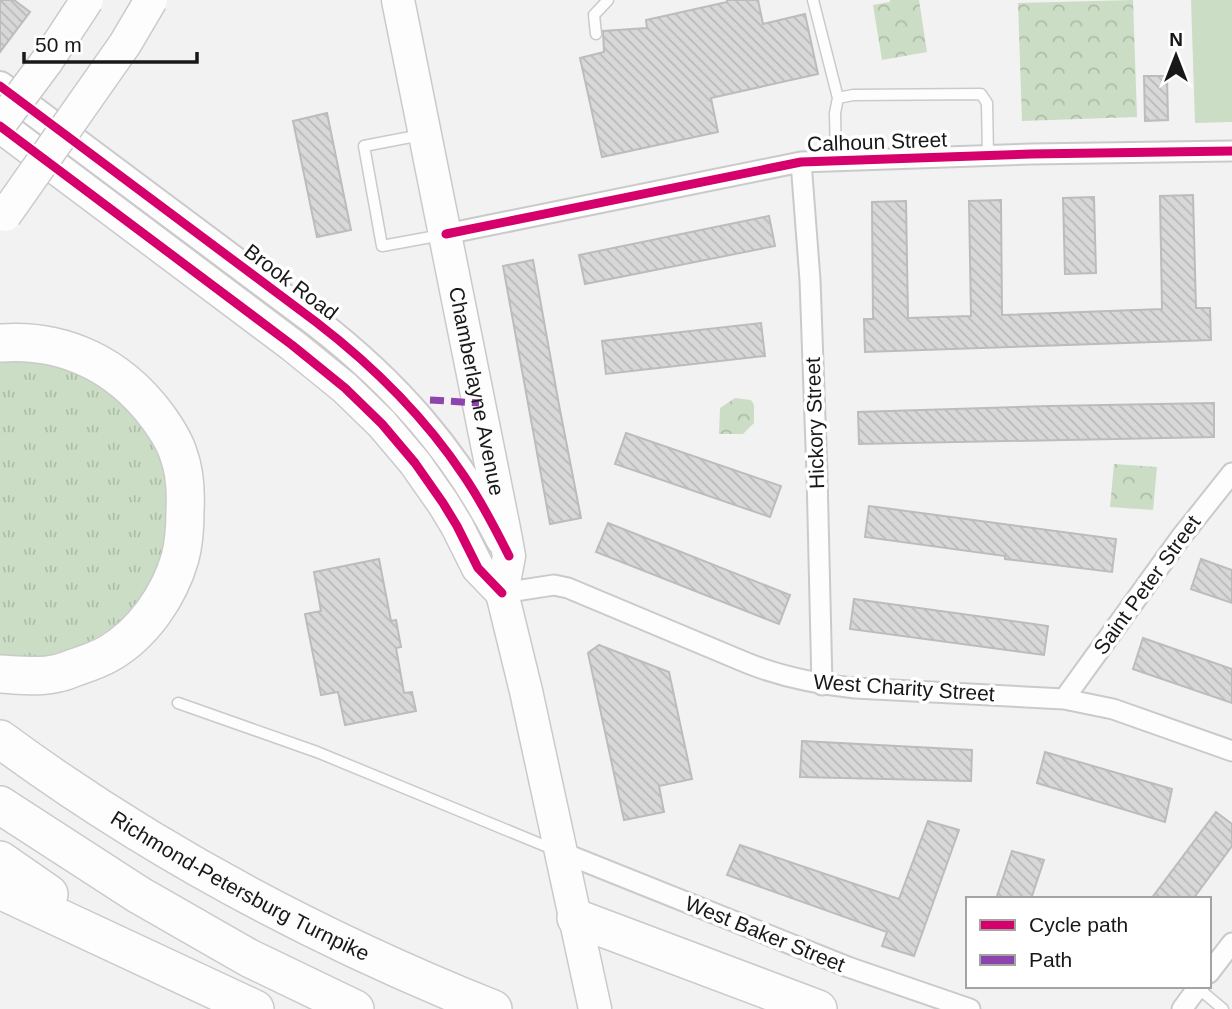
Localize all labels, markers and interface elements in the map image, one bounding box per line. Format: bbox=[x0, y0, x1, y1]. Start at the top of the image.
scale bar bbox=[24, 21, 198, 65]
north arrow bbox=[1141, 21, 1211, 91]
text: N bbox=[1169, 29, 1183, 50]
text: 50 m bbox=[35, 33, 82, 56]
street label: Calhoun Street bbox=[807, 128, 948, 155]
street label: Brook Road bbox=[240, 239, 343, 324]
street label: Chamberlayne Avenue bbox=[445, 285, 509, 497]
street label: Hickory Street bbox=[801, 357, 828, 489]
street label: Saint Peter Street bbox=[1089, 511, 1205, 659]
street label: West Charity Street bbox=[813, 670, 996, 705]
street label: Richmond-Petersburg Turnpike bbox=[107, 806, 373, 965]
street label: West Baker Street bbox=[682, 891, 848, 976]
legend bbox=[966, 897, 1211, 988]
text: Cycle path bbox=[1029, 913, 1128, 936]
text: Path bbox=[1029, 948, 1072, 971]

